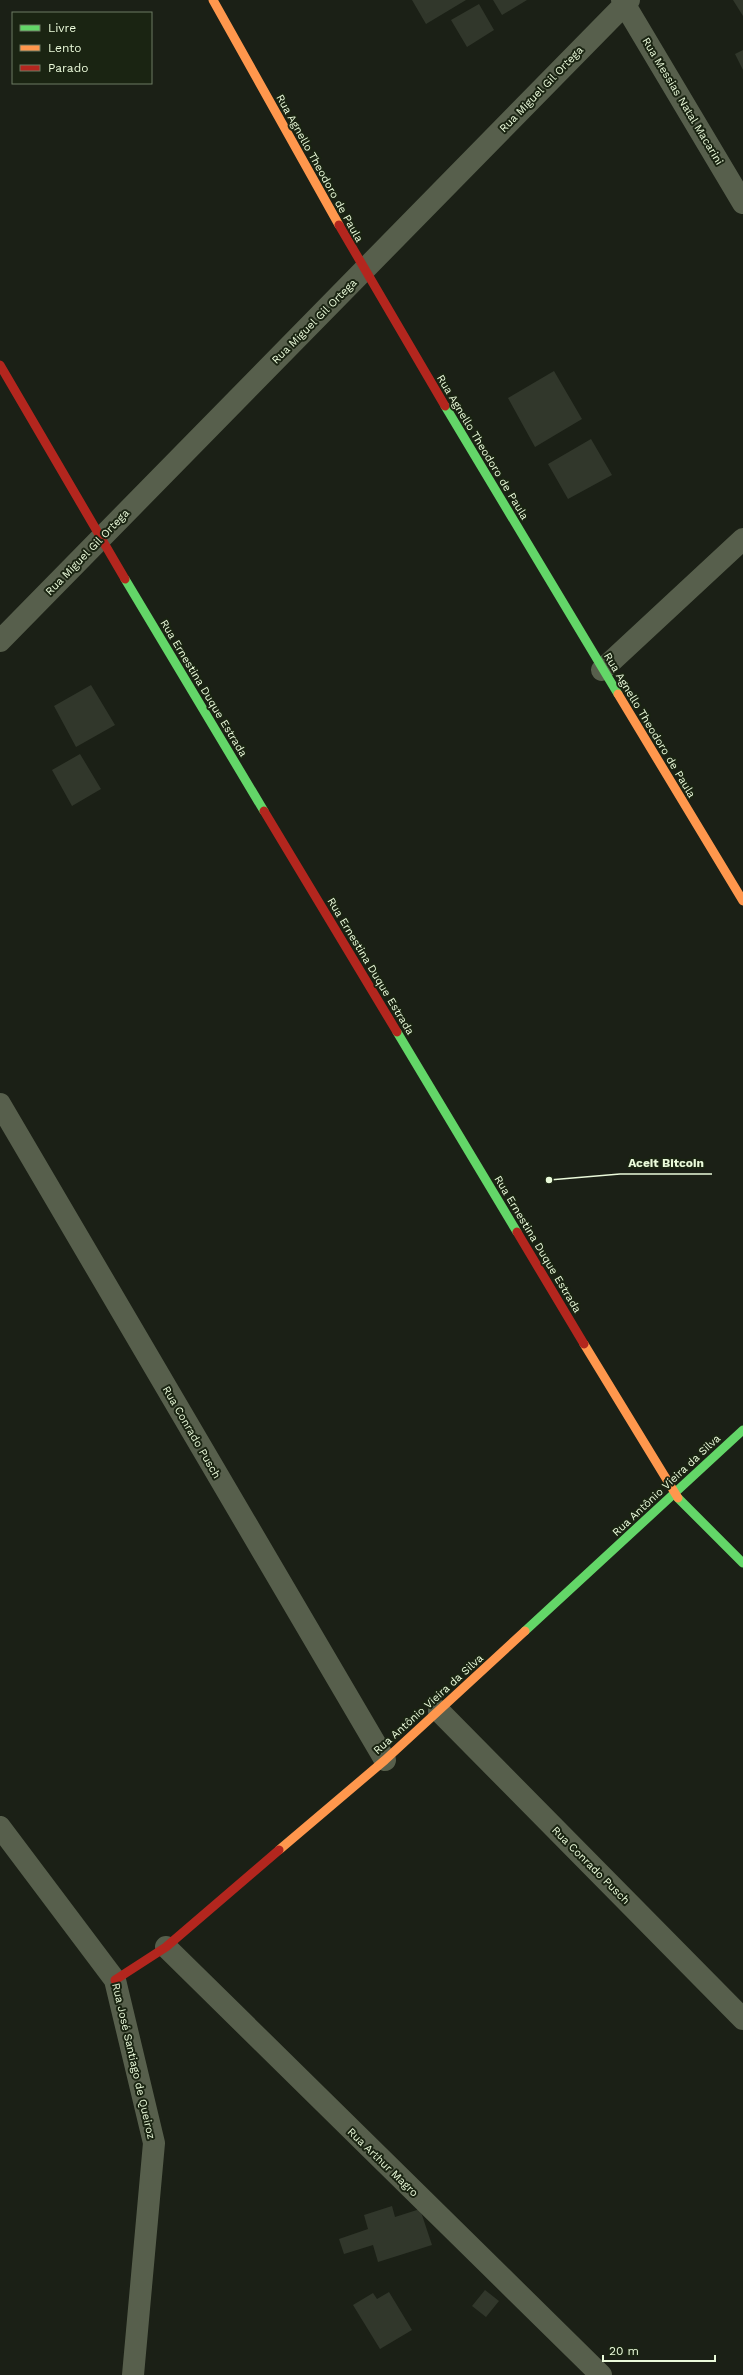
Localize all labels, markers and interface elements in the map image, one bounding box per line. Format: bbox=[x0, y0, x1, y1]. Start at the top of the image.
legend bbox=[12, 12, 152, 84]
text: Livre bbox=[48, 21, 76, 35]
street label: Rua Messias Natal Macarini bbox=[639, 35, 726, 167]
text: Lento bbox=[48, 41, 82, 55]
street label: Rua Miguel Gil Ortega bbox=[497, 44, 586, 135]
text: Parado bbox=[48, 61, 88, 75]
street label: Rua Agnello Theodoro de Paula bbox=[273, 92, 366, 244]
street label: Rua Miguel Gil Ortega bbox=[269, 276, 360, 367]
street label: Rua Agnello Theodoro de Paula bbox=[434, 372, 531, 522]
street label: Rua Miguel Gil Ortega bbox=[43, 507, 132, 598]
street label: Rua Ernestina Duque Estrada bbox=[157, 617, 250, 759]
street label: Rua Agnello Theodoro de Paula bbox=[601, 650, 698, 800]
street label: Rua Ernestina Duque Estrada bbox=[324, 895, 417, 1037]
callout: Aceit Bitcoin bbox=[620, 1150, 712, 1174]
text: Aceit Bitcoin bbox=[628, 1156, 704, 1170]
street label: Rua Ernestina Duque Estrada bbox=[491, 1173, 584, 1315]
street label: Rua Conrado Pusch bbox=[160, 1384, 223, 1481]
street label: Rua Antônio Vieira da Silva bbox=[610, 1432, 723, 1539]
street label: Rua Antônio Vieira da Silva bbox=[371, 1652, 486, 1757]
street label: Rua Conrado Pusch bbox=[549, 1824, 632, 1907]
street label: Rua José Santiago de Queiroz bbox=[109, 1982, 158, 2141]
street label: Rua Arthur Magro bbox=[345, 2125, 421, 2199]
scale bar bbox=[603, 2337, 715, 2363]
text: 20 m bbox=[609, 2344, 639, 2358]

